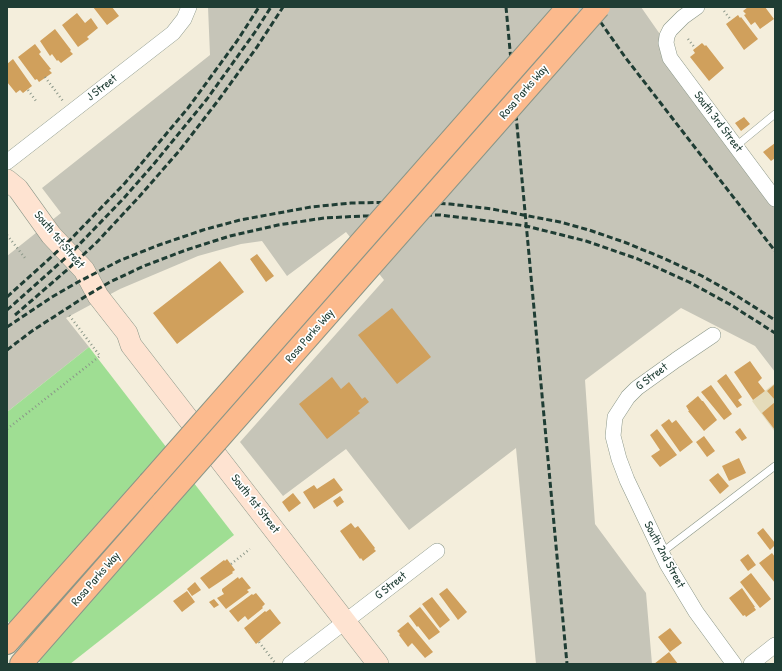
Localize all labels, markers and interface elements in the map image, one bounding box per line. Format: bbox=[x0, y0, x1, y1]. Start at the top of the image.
street label: Rosa Parks Way bbox=[497, 62, 551, 122]
street label: J Street bbox=[84, 72, 120, 104]
street label: South 3rd Street bbox=[690, 89, 746, 155]
street label: South 1st Street bbox=[31, 208, 87, 272]
street label: Rosa Parks Way bbox=[283, 306, 337, 366]
street label: G Street bbox=[633, 360, 671, 394]
street label: South 1st Street bbox=[228, 472, 282, 536]
street label: South 2nd Street bbox=[640, 519, 688, 591]
street label: Rosa Parks Way bbox=[69, 549, 123, 609]
street label: G Street bbox=[372, 569, 410, 603]

